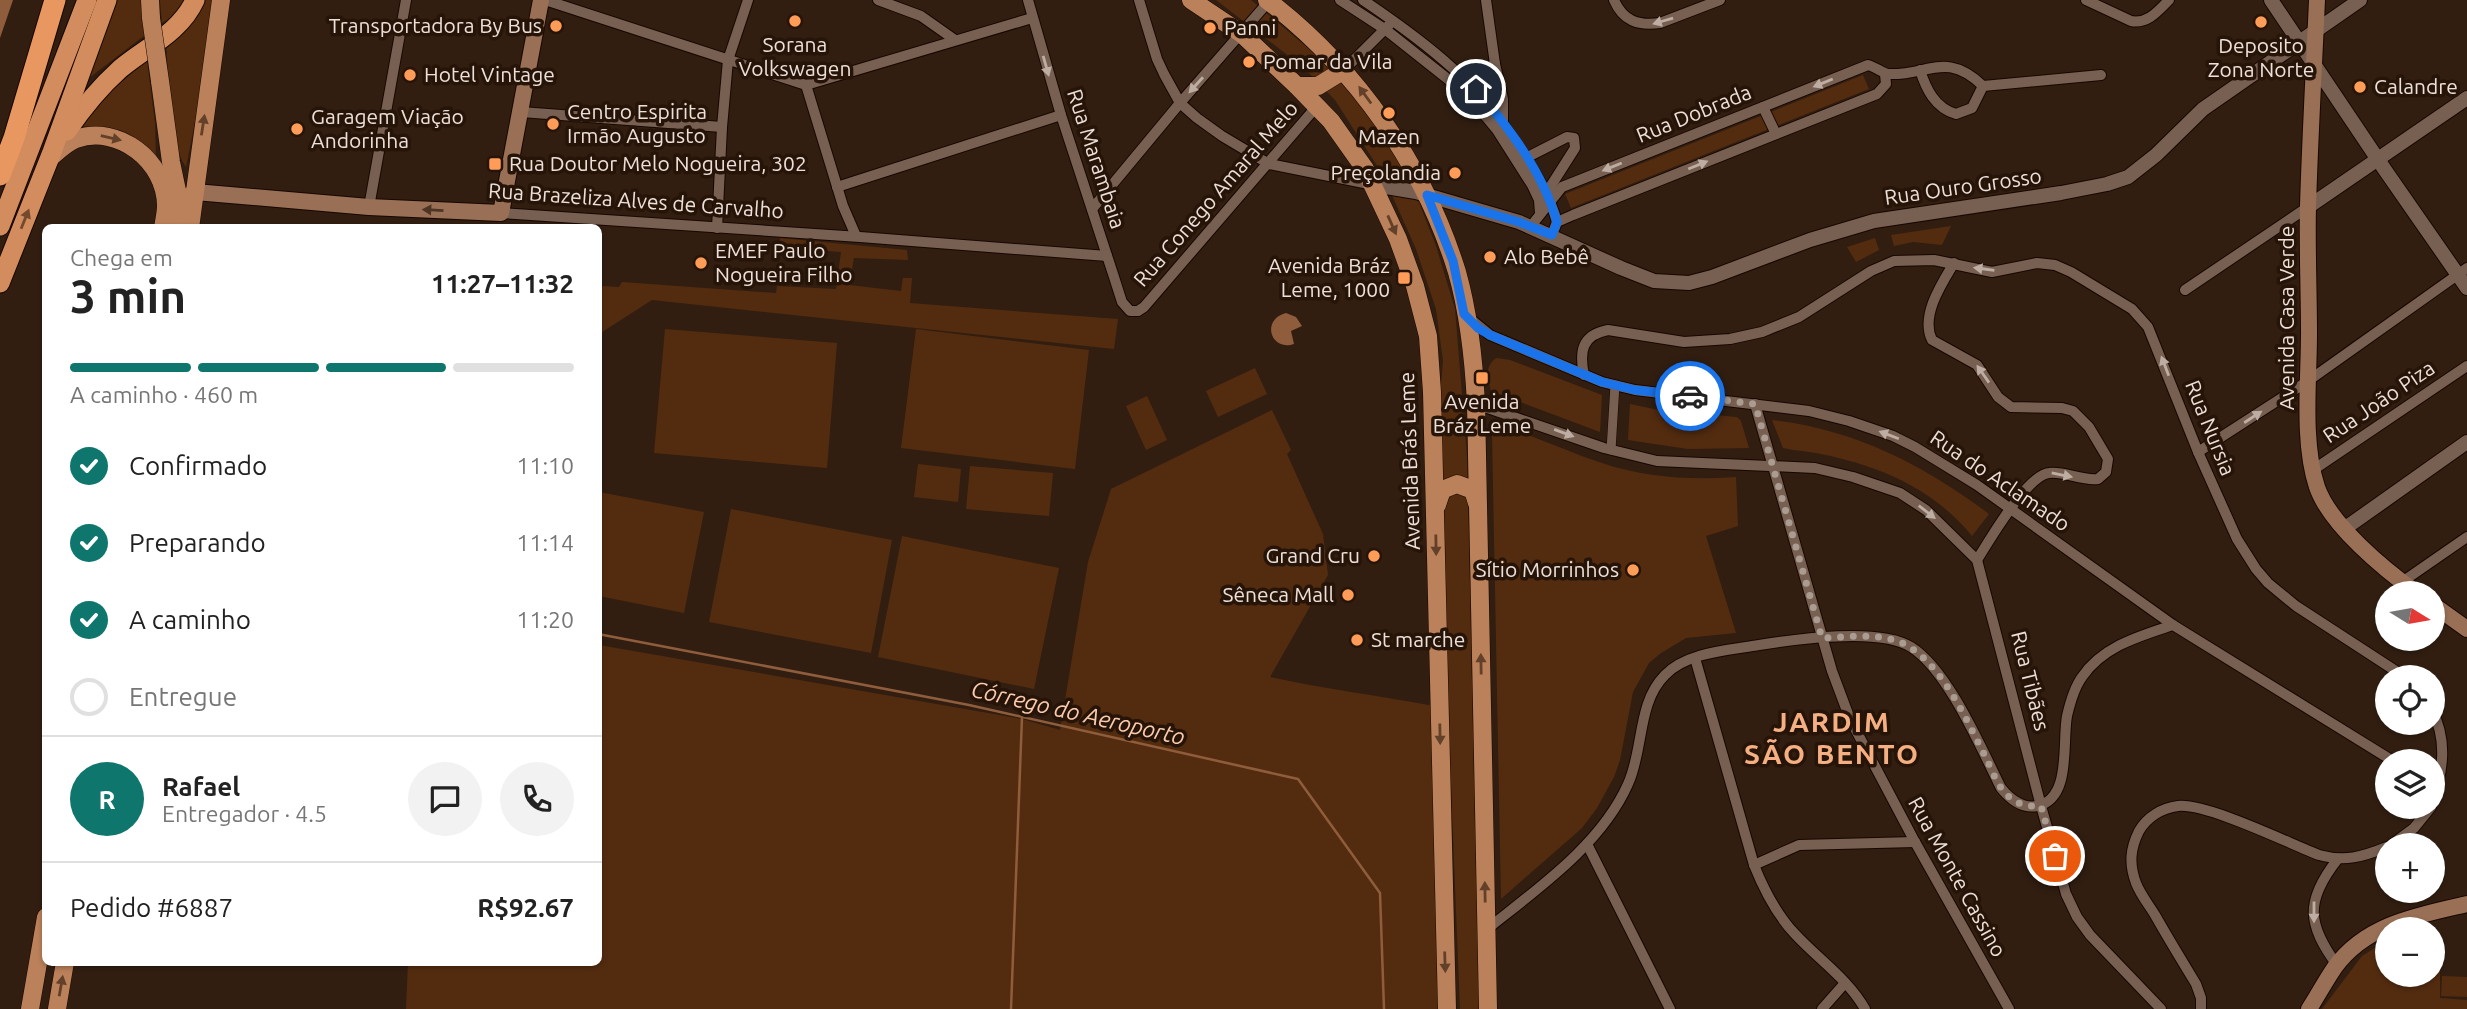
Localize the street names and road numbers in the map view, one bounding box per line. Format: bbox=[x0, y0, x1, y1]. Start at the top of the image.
street label: Rua Dobrada bbox=[1633, 79, 1755, 147]
street label: Rua Marambaia bbox=[1063, 86, 1131, 232]
street label: Rua Conego Amaral Melo bbox=[1128, 96, 1302, 291]
street label: Rua Ouro Grosso bbox=[1883, 163, 2043, 209]
street label: Rua Brazeliza Alves de Carvalho bbox=[488, 178, 785, 222]
street label: Avenida Casa Verde bbox=[2274, 226, 2298, 410]
street label: Rua João Piza bbox=[2318, 355, 2439, 447]
street label: Avenida Brás Leme bbox=[1394, 372, 1424, 550]
street label: Rua Nursia bbox=[2181, 376, 2241, 479]
street label: Rua do Aclamado bbox=[1926, 425, 2075, 536]
street label: Rua Tibães bbox=[2007, 629, 2055, 733]
street label: Rua Monte Cassino bbox=[1904, 792, 2012, 961]

